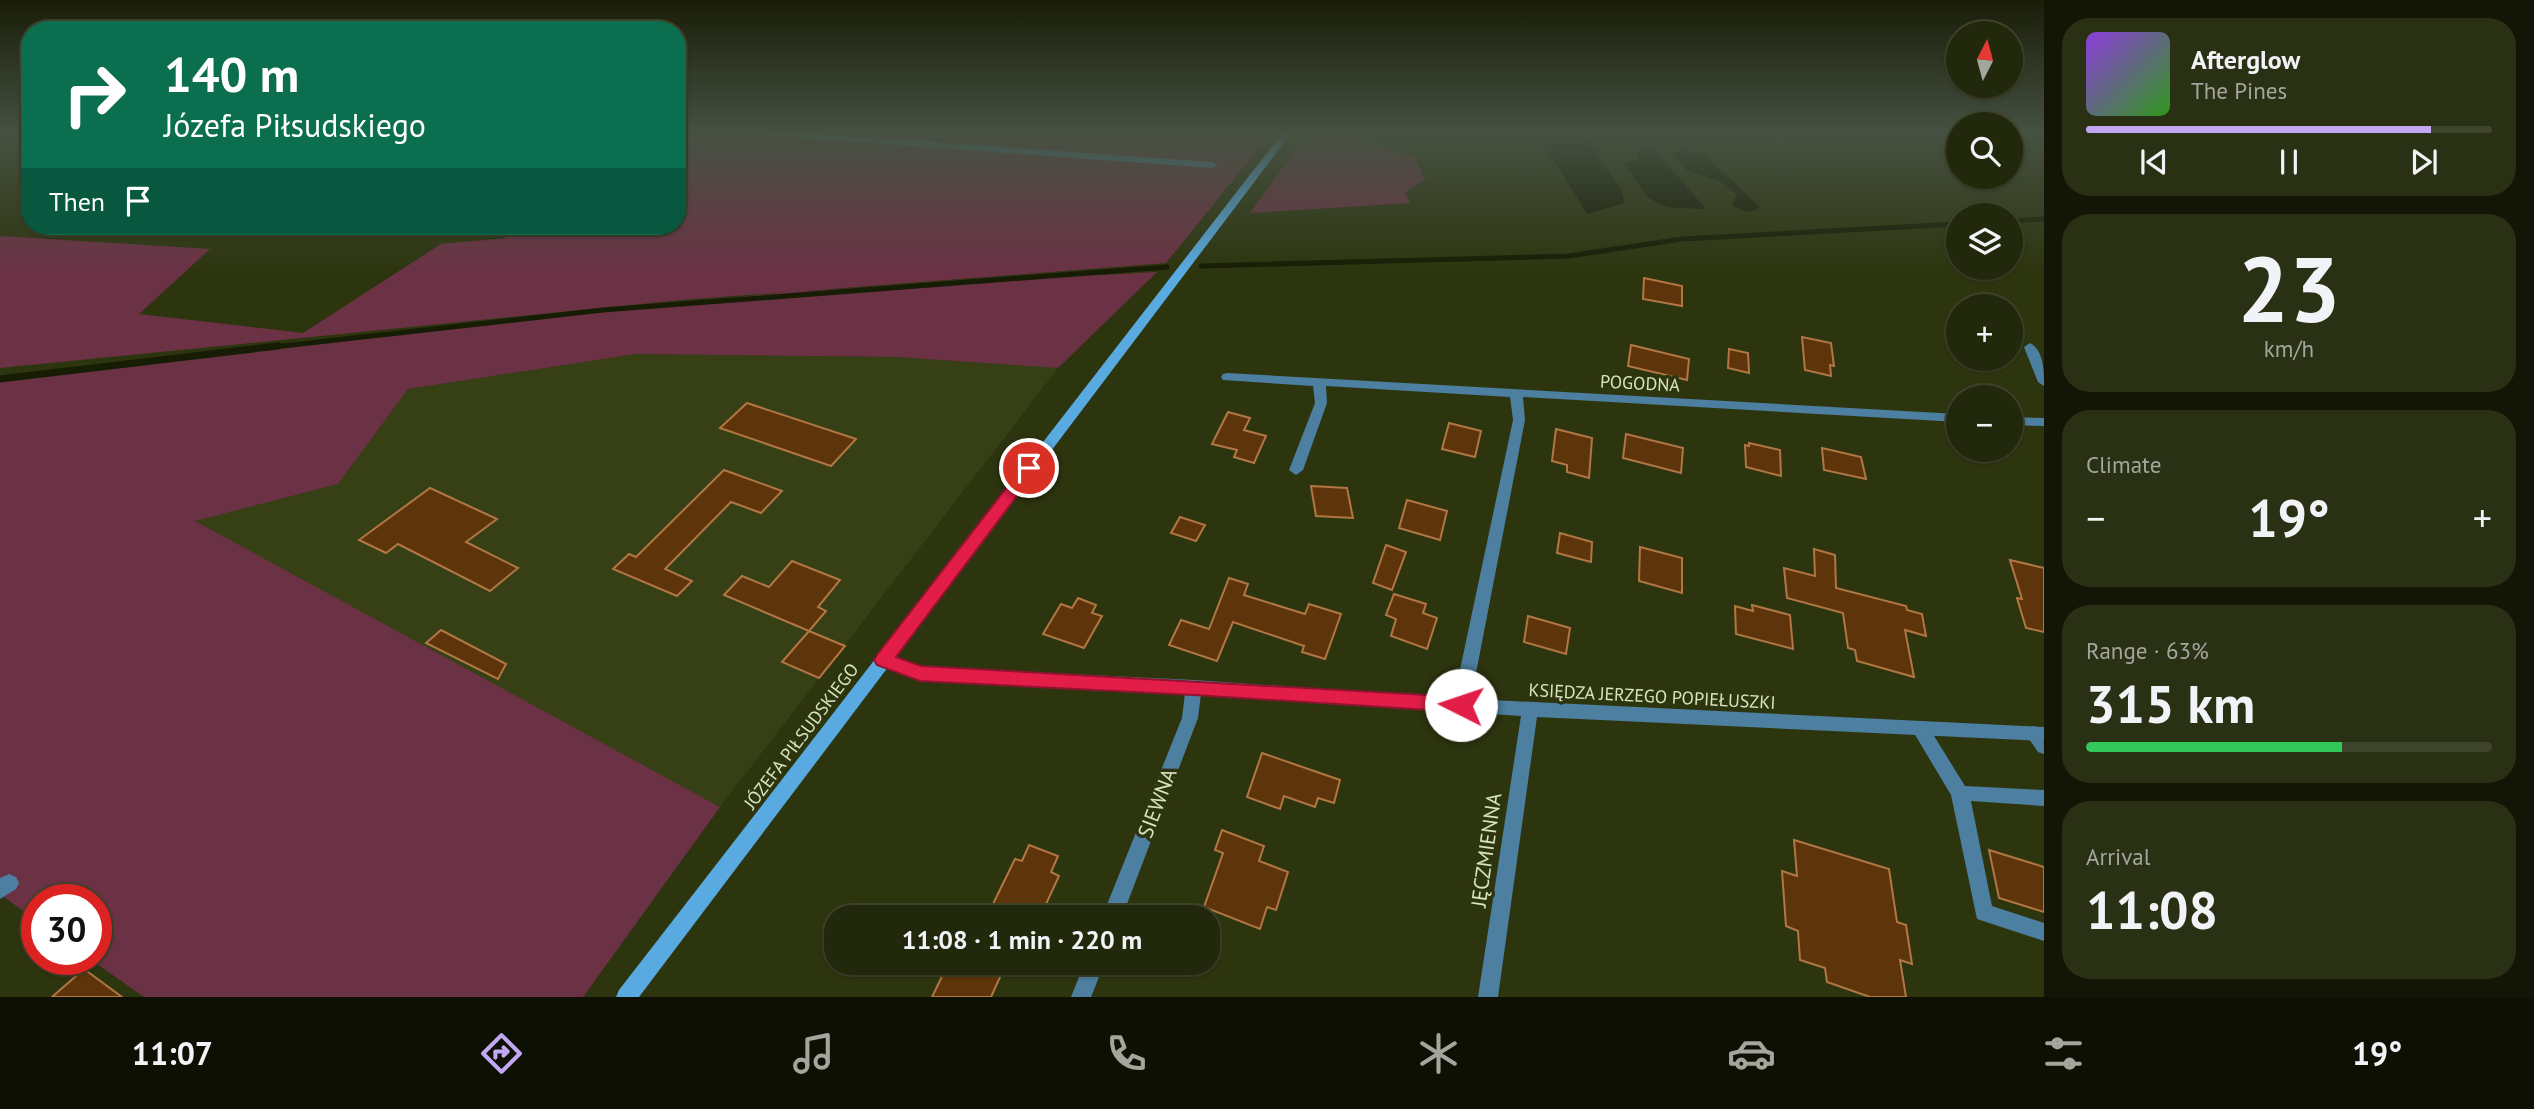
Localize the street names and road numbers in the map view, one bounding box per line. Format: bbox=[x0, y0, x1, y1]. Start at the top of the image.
street label: POGODNA bbox=[1600, 369, 1681, 397]
street label: JÓZEFA PIŁSUDSKIEGO bbox=[738, 658, 863, 814]
street label: KSIĘDZA JERZEGO POPIEŁUSZKI bbox=[1528, 678, 1776, 714]
street label: SIEWNA bbox=[1131, 764, 1183, 842]
street label: JĘCZMIENNA bbox=[1465, 791, 1507, 910]

